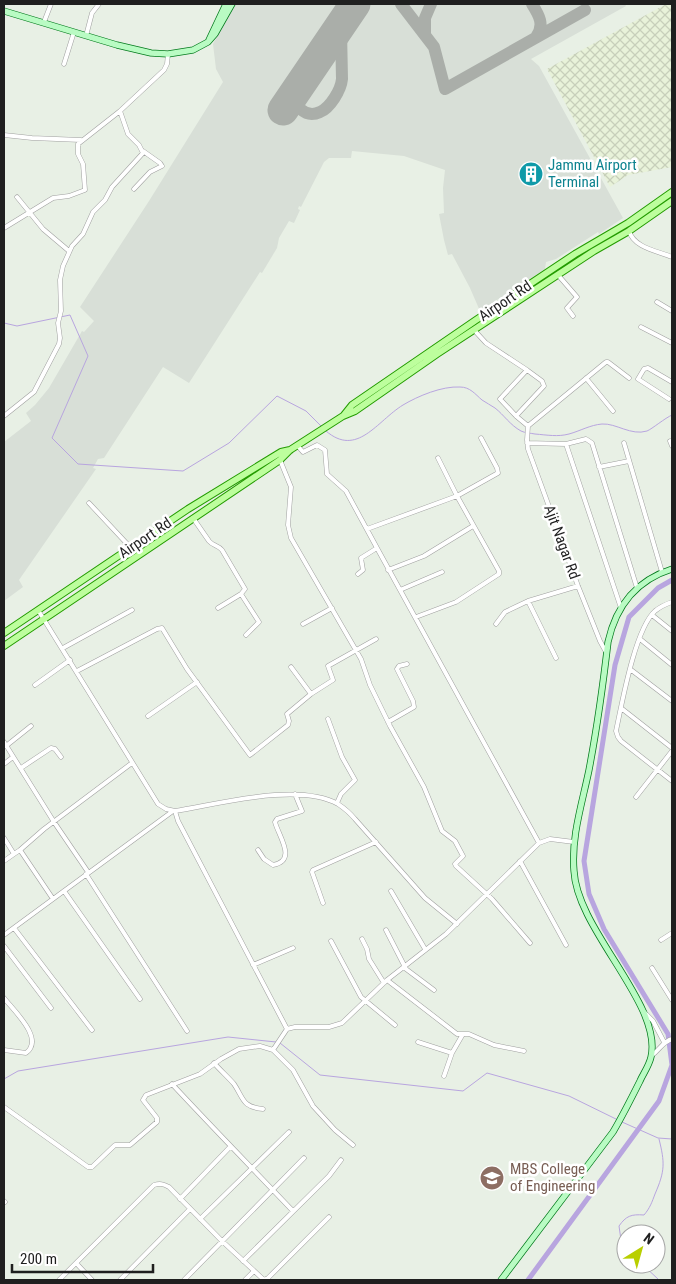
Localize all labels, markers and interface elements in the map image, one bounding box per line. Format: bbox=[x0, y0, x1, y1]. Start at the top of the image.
place label: Jammu Airport Terminal bbox=[548, 156, 637, 191]
building icon: Jammu Airport Terminal bbox=[518, 161, 544, 187]
street label: Airport Rd bbox=[475, 277, 535, 325]
street label: Ajit Nagar Rd bbox=[540, 502, 584, 582]
street label: Airport Rd bbox=[115, 514, 175, 562]
place label: MBS College of Engineering bbox=[510, 1160, 595, 1195]
school or university icon: MBS College of Engineering bbox=[479, 1165, 505, 1191]
north arrow bbox=[616, 1224, 666, 1274]
text: N bbox=[641, 1230, 657, 1248]
scale bar bbox=[12, 1242, 154, 1274]
text: 200 m bbox=[20, 1250, 57, 1268]

